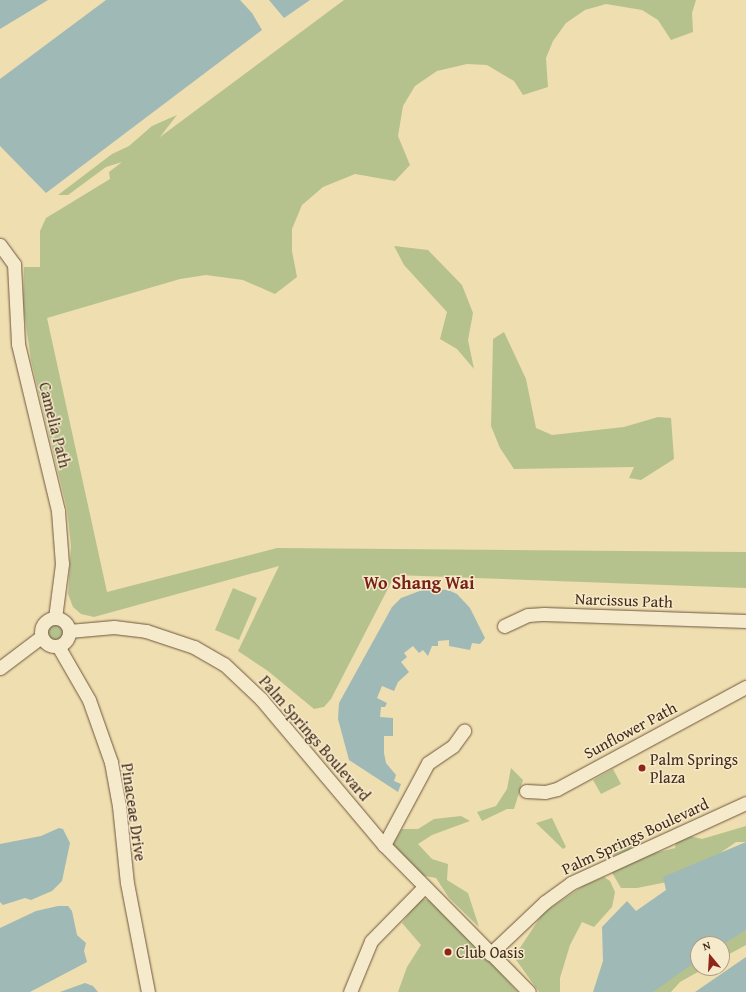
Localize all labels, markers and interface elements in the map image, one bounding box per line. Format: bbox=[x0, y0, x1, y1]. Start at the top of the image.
street label: Camelia Path bbox=[35, 380, 75, 470]
district label: Wo Shang Wai bbox=[364, 572, 474, 594]
street label: Narcissus Path bbox=[575, 589, 673, 611]
street label: Palm Springs Boulevard bbox=[255, 671, 375, 805]
street label: Sunflower Path bbox=[580, 697, 680, 763]
place label: Palm Springs Plaza bbox=[650, 749, 738, 787]
street label: Pinaceae Drive bbox=[118, 762, 150, 862]
marker: Palm Springs Plaza bbox=[637, 763, 647, 773]
street label: Palm Springs Boulevard bbox=[559, 794, 711, 878]
north arrow bbox=[690, 936, 730, 976]
text: N bbox=[701, 937, 713, 954]
place label: Club Oasis bbox=[456, 942, 524, 962]
marker: Club Oasis bbox=[443, 947, 453, 957]

